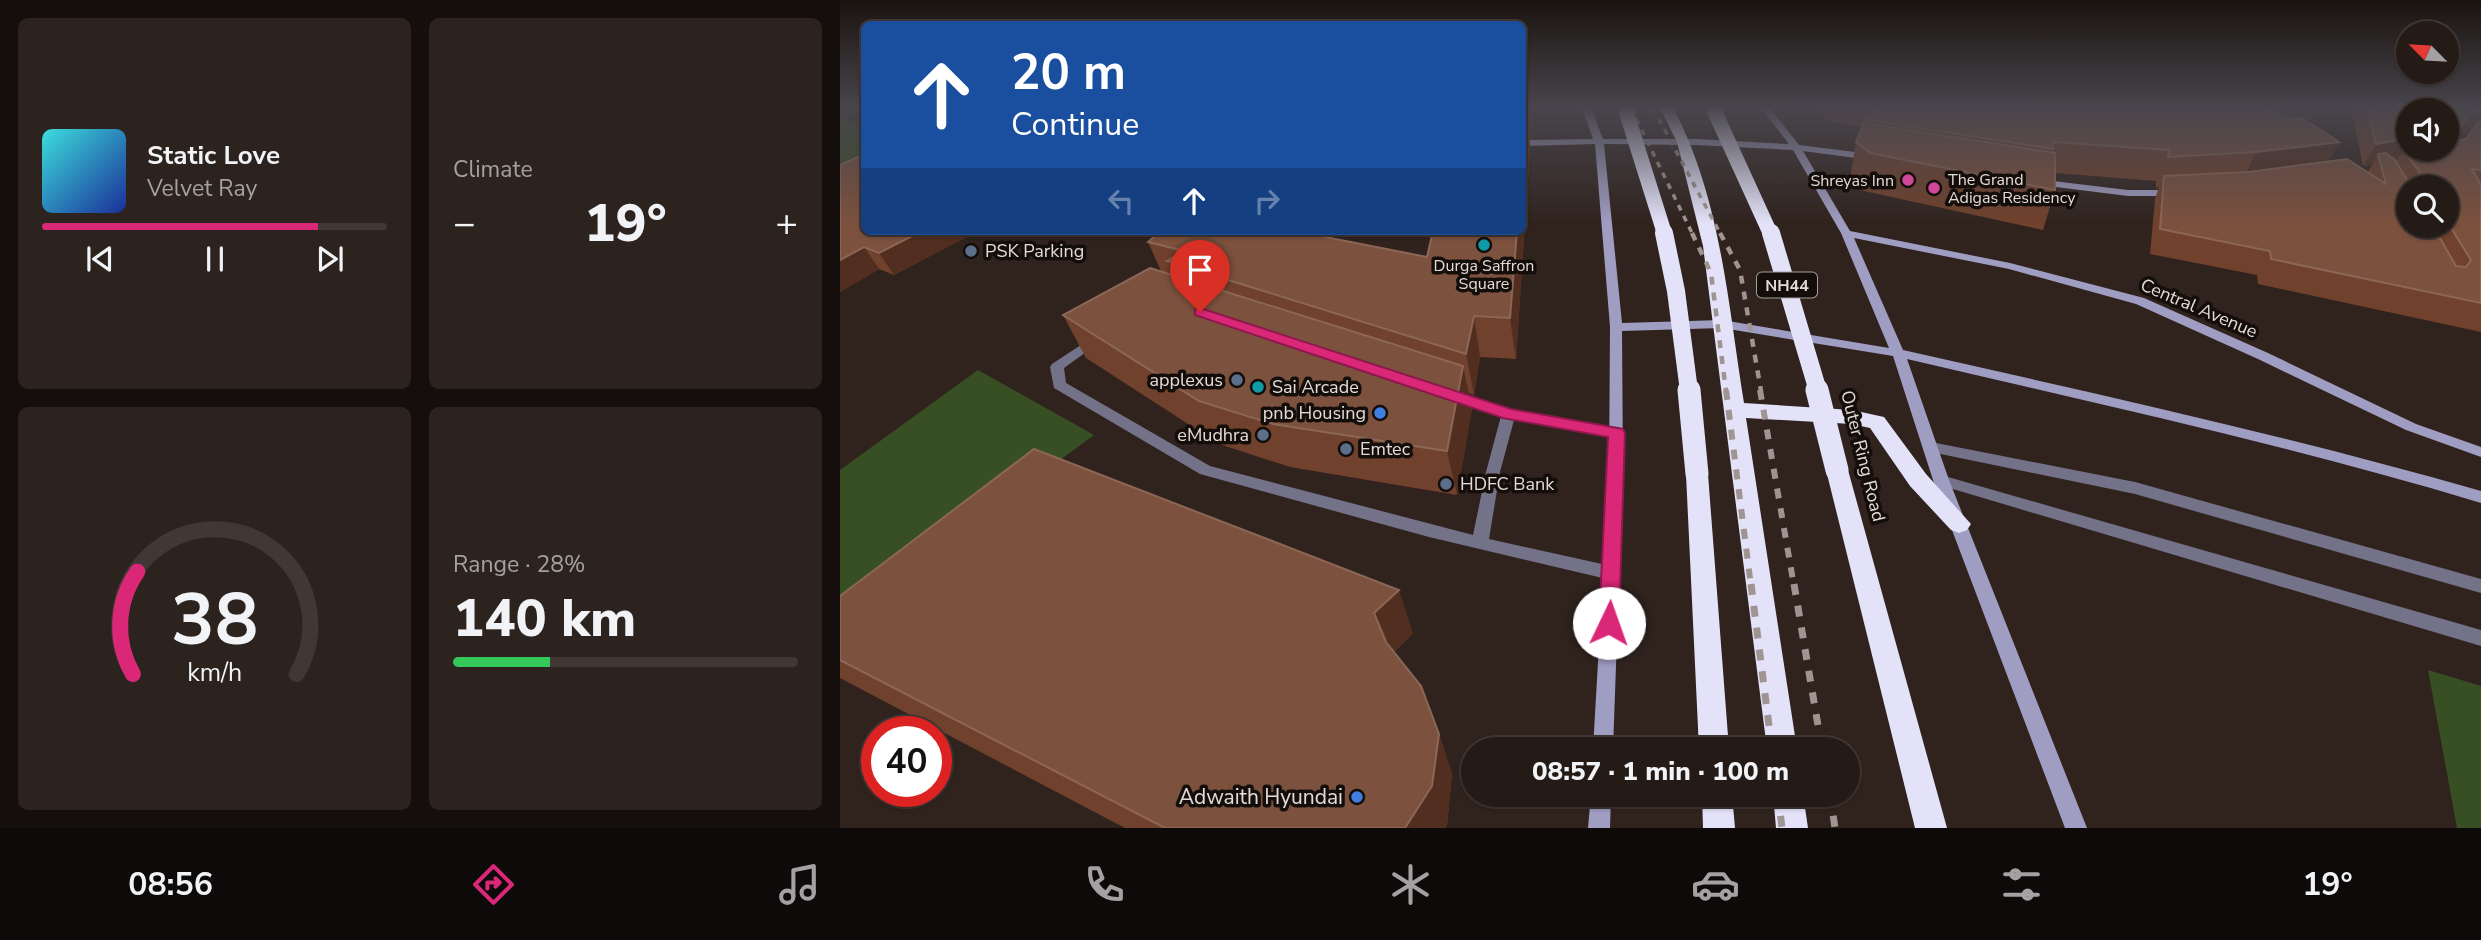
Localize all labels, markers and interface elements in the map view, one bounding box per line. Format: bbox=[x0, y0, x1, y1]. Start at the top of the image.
north arrow bbox=[2396, 21, 2459, 84]
map controls bbox=[2396, 21, 2459, 238]
text: 20 m bbox=[1011, 39, 1126, 106]
icon: ahead bbox=[896, 49, 987, 140]
button: sound bbox=[2396, 98, 2459, 161]
text: Continue bbox=[1011, 103, 1139, 146]
text: Static Love bbox=[147, 138, 280, 173]
text: Climate bbox=[453, 154, 533, 185]
place label: The Grand Adigas Residency bbox=[1948, 169, 2076, 209]
place label: Shreyas Inn bbox=[1810, 170, 1894, 192]
marker: Shreyas Inn bbox=[1900, 172, 1916, 188]
text: Velvet Ray bbox=[147, 173, 257, 204]
button: search bbox=[2396, 175, 2459, 238]
marker: The Grand Adigas Residency bbox=[1926, 180, 1942, 196]
icon: left bbox=[1102, 182, 1140, 220]
icon: ahead bbox=[1175, 182, 1213, 220]
icon: right bbox=[1248, 182, 1286, 220]
text: 19° bbox=[584, 188, 667, 259]
text: − bbox=[453, 198, 476, 249]
text: + bbox=[775, 198, 798, 249]
marker: Durga Saffron Square bbox=[1476, 237, 1492, 253]
place label: PSK Parking bbox=[985, 239, 1084, 263]
icon: previous bbox=[81, 240, 119, 278]
icon: pause bbox=[196, 240, 234, 278]
icon: next bbox=[311, 240, 349, 278]
pin bbox=[1170, 240, 1230, 312]
marker: PSK Parking bbox=[963, 243, 979, 259]
icon: arrive bbox=[1181, 251, 1219, 289]
place label: Durga Saffron Square bbox=[1434, 255, 1534, 295]
road number: NH44 bbox=[1757, 272, 1817, 298]
street label: Central Avenue bbox=[2137, 273, 2261, 343]
place label: applexus bbox=[1150, 368, 1223, 392]
marker: applexus bbox=[1229, 372, 1245, 388]
place label: Sai Arcade bbox=[1272, 375, 1359, 399]
marker: Sai Arcade bbox=[1250, 379, 1266, 395]
street label: Outer Ring Road bbox=[1835, 388, 1891, 524]
place label: pnb Housing bbox=[1263, 401, 1366, 425]
marker: pnb Housing bbox=[1372, 405, 1388, 421]
place label: eMudhra bbox=[1177, 423, 1249, 447]
marker: eMudhra bbox=[1255, 427, 1271, 443]
place label: Emtec bbox=[1360, 437, 1410, 461]
marker: Emtec bbox=[1338, 441, 1354, 457]
place label: HDFC Bank bbox=[1460, 472, 1555, 496]
marker: HDFC Bank bbox=[1438, 476, 1454, 492]
text: Range · 28% bbox=[453, 549, 585, 580]
text: 38 bbox=[171, 571, 258, 671]
text: 140 km bbox=[453, 583, 636, 654]
position arrow bbox=[1572, 586, 1646, 660]
text: km/h bbox=[187, 656, 242, 690]
speed limit sign: 40 bbox=[861, 716, 952, 807]
text: 08:57 · 1 min · 100 m bbox=[1532, 754, 1789, 789]
place label: Adwaith Hyundai bbox=[1179, 783, 1343, 811]
marker: Adwaith Hyundai bbox=[1349, 789, 1365, 805]
icon: directions bbox=[469, 860, 518, 909]
icon: music bbox=[775, 860, 824, 909]
icon: phone bbox=[1080, 860, 1129, 909]
icon: climate bbox=[1386, 860, 1435, 909]
icon: car bbox=[1691, 860, 1740, 909]
icon: filters bbox=[1997, 860, 2046, 909]
text: 08:56 bbox=[128, 863, 213, 906]
text: 19° bbox=[2302, 863, 2353, 906]

